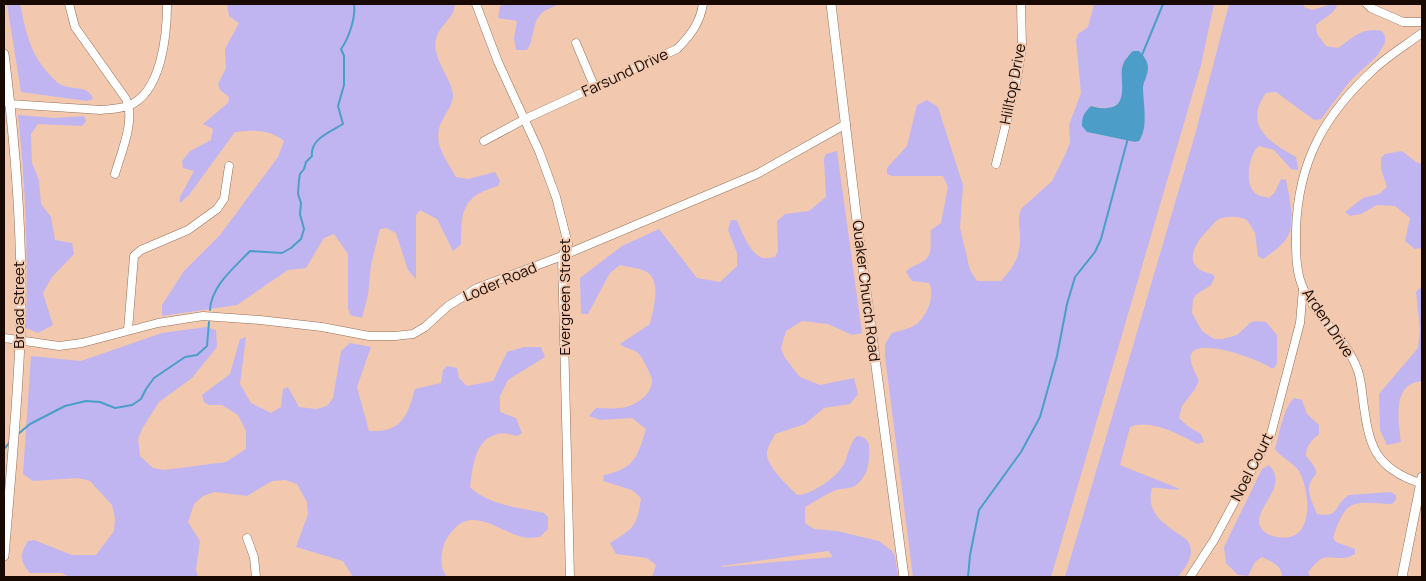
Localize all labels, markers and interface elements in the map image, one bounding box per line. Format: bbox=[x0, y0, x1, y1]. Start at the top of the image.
street label: Hilltop Drive bbox=[994, 41, 1031, 126]
street label: Farsund Drive bbox=[578, 43, 672, 102]
street label: Quaker Church Road bbox=[847, 219, 886, 363]
street label: Evergreen Street bbox=[554, 238, 575, 356]
street label: Loder Road bbox=[460, 257, 540, 306]
street label: Broad Street bbox=[8, 261, 29, 349]
street label: Arden Drive bbox=[1298, 284, 1359, 362]
street label: Noel Court bbox=[1225, 429, 1278, 505]

